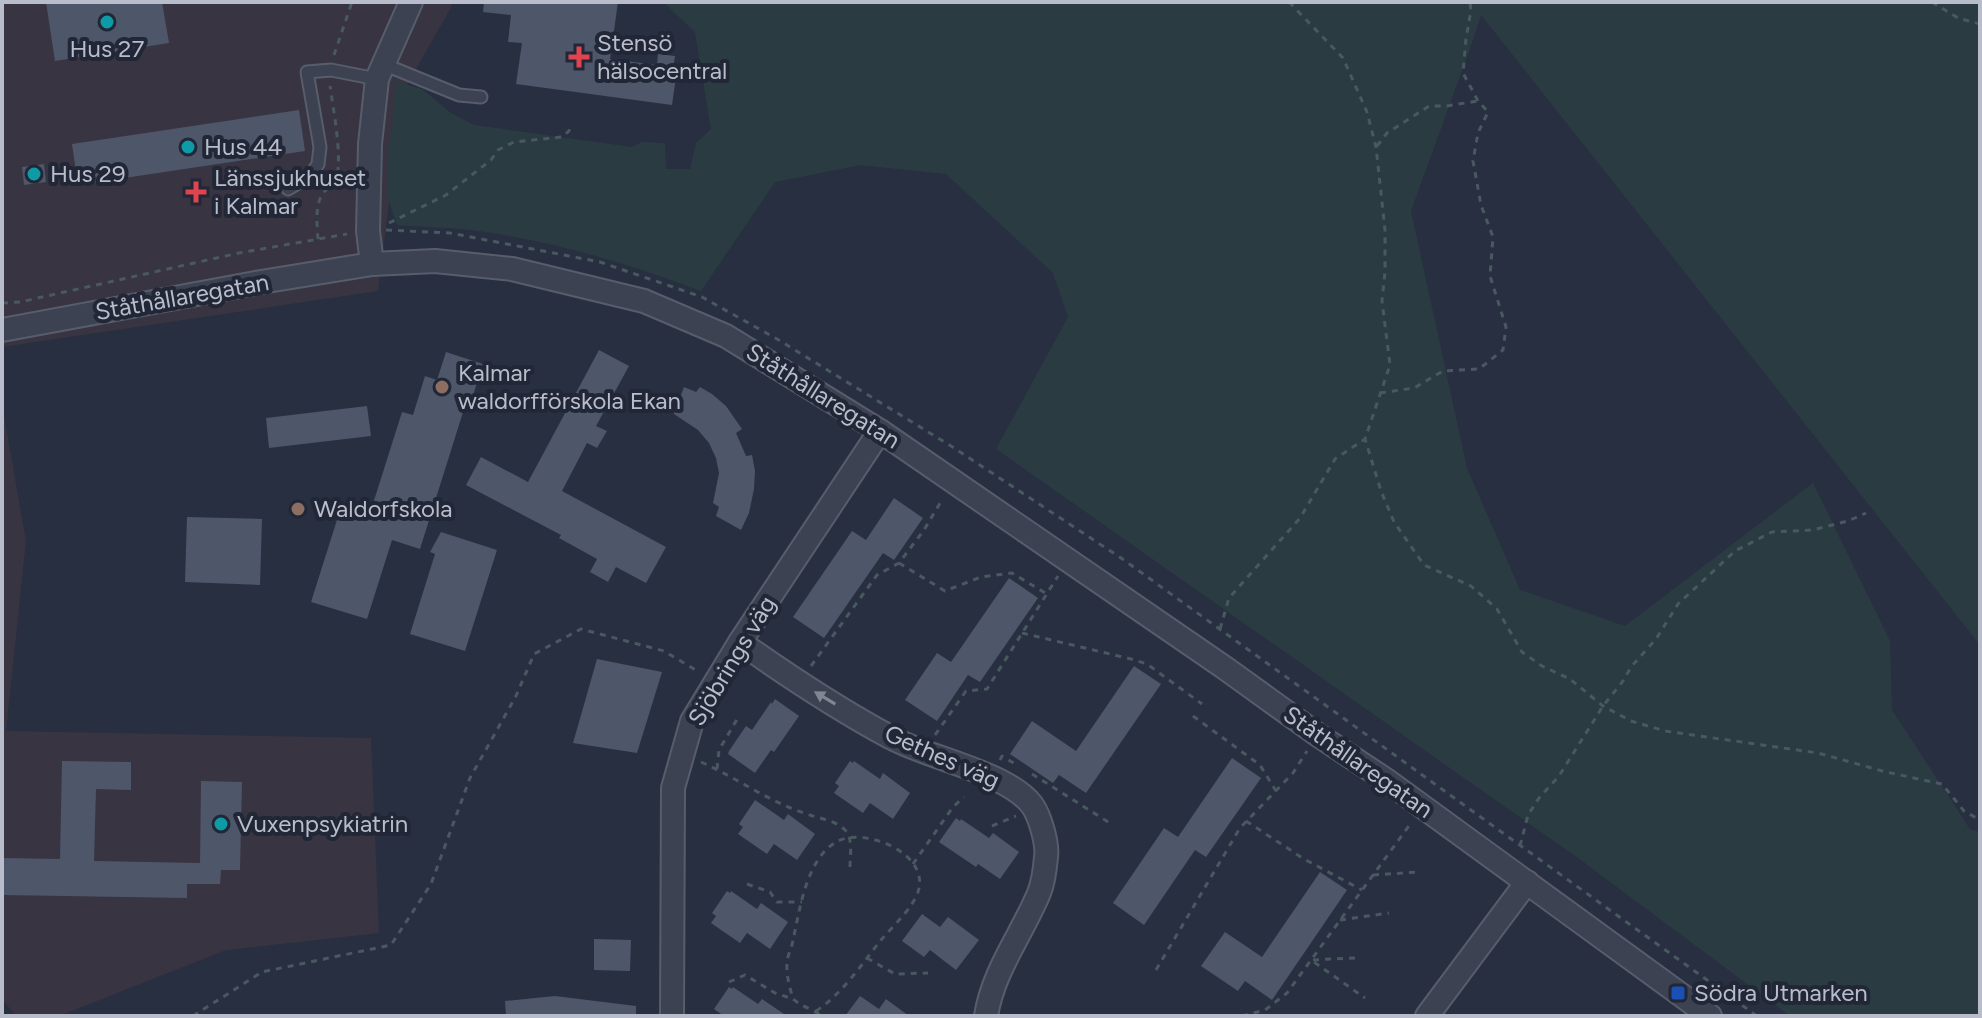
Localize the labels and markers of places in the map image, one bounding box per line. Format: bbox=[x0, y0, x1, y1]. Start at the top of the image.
marker: Hus 27 bbox=[98, 13, 116, 31]
place label: Stensö hälsocentral bbox=[597, 28, 727, 85]
place label: Hus 27 bbox=[70, 34, 145, 63]
marker: Stensö hälsocentral bbox=[568, 46, 590, 68]
place label: Hus 44 bbox=[204, 132, 282, 161]
marker: Hus 44 bbox=[179, 138, 197, 156]
place label: Hus 29 bbox=[50, 159, 126, 188]
place label: Länssjukhuset i Kalmar bbox=[214, 163, 366, 220]
marker: Hus 29 bbox=[25, 165, 43, 183]
marker: Länssjukhuset i Kalmar bbox=[185, 181, 207, 203]
place label: Kalmar waldorfförskola Ekan bbox=[458, 358, 681, 415]
marker: Kalmar waldorfförskola Ekan bbox=[433, 378, 451, 396]
place label: Waldorfskola bbox=[314, 494, 453, 523]
marker: Waldorfskola bbox=[289, 500, 307, 518]
place label: Vuxenpsykiatrin bbox=[237, 809, 408, 838]
marker: Vuxenpsykiatrin bbox=[212, 815, 230, 833]
place label: Södra Utmarken bbox=[1694, 978, 1868, 1007]
marker: Södra Utmarken bbox=[1669, 984, 1687, 1002]

